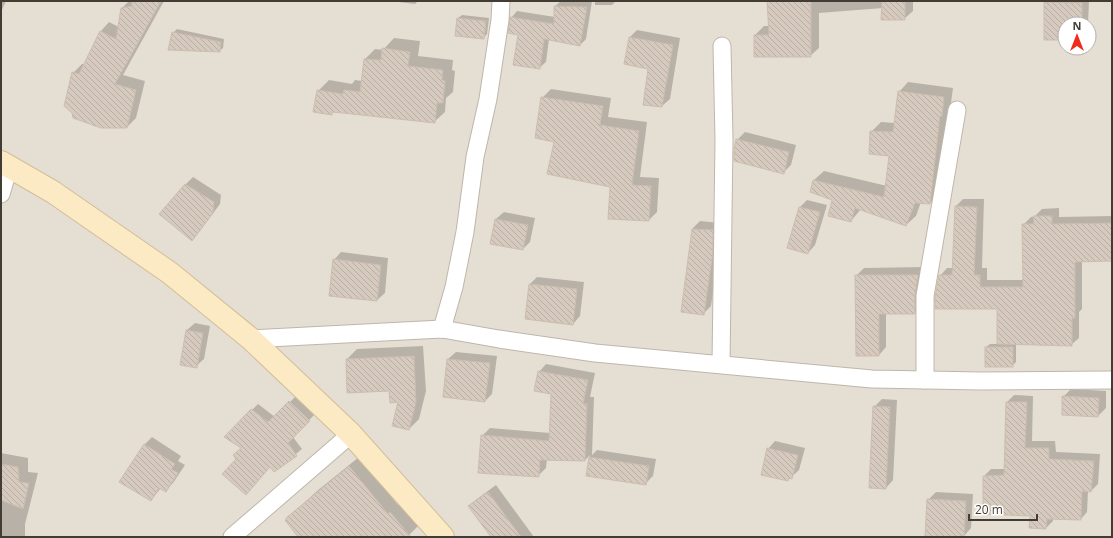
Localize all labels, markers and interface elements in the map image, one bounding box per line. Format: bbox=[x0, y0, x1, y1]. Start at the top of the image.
north arrow bbox=[1057, 16, 1097, 56]
text: N bbox=[1073, 18, 1081, 33]
scale bar bbox=[969, 496, 1037, 522]
text: 20 m bbox=[975, 501, 1003, 518]

